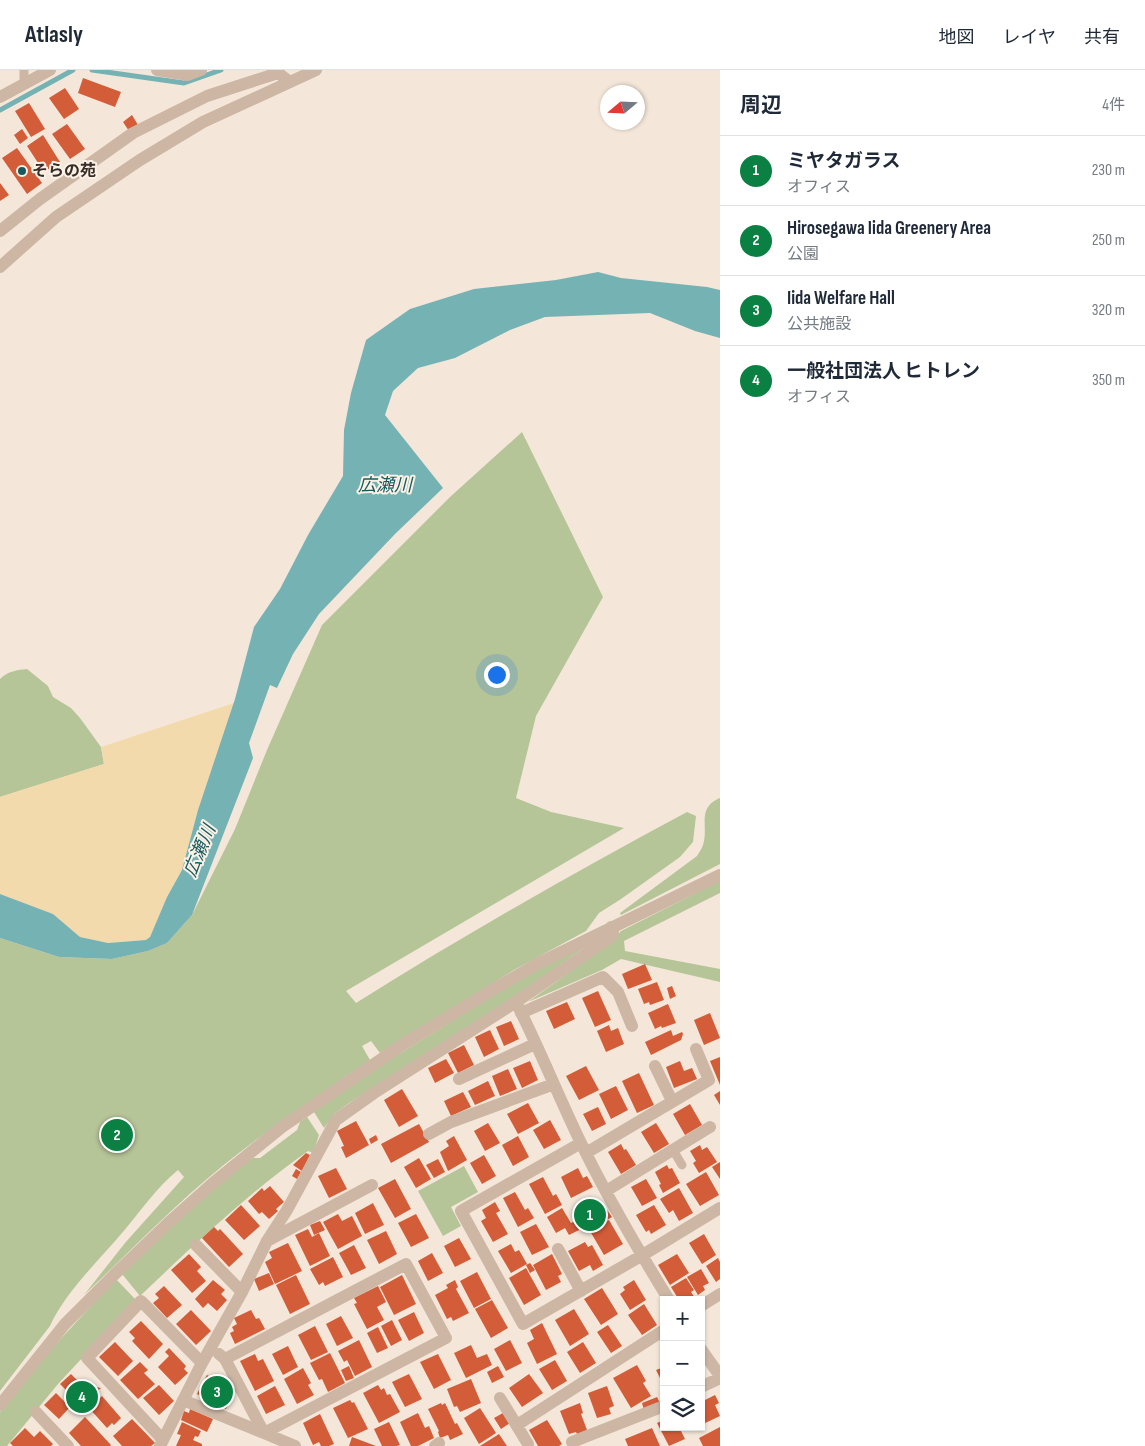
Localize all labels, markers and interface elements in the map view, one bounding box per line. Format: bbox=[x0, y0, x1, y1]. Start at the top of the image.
text: Atlasly bbox=[25, 20, 83, 49]
text: 地図 bbox=[939, 27, 975, 48]
text: レイヤ bbox=[1003, 27, 1056, 48]
text: 共有 bbox=[1084, 27, 1120, 48]
north arrow bbox=[600, 85, 645, 130]
text: 周辺 bbox=[740, 93, 782, 118]
text: 4件 bbox=[1102, 96, 1125, 115]
text: ミヤタガラス bbox=[787, 150, 901, 173]
text: 1 bbox=[753, 161, 759, 180]
text: 230 m bbox=[1092, 161, 1125, 180]
place label: そらの苑 bbox=[32, 162, 96, 181]
marker: そらの苑 bbox=[16, 165, 28, 177]
text: オフィス bbox=[787, 178, 851, 197]
text: Hirosegawa Iida Greenery Area bbox=[787, 217, 991, 240]
text: 2 bbox=[752, 231, 760, 250]
text: 250 m bbox=[1092, 231, 1125, 250]
text: 公園 bbox=[787, 245, 819, 264]
text: Iida Welfare Hall bbox=[787, 287, 895, 310]
text: 3 bbox=[752, 301, 760, 320]
text: 320 m bbox=[1092, 301, 1125, 320]
text: 公共施設 bbox=[787, 315, 851, 334]
text: 一般社団法人 ヒトレン bbox=[787, 360, 980, 383]
text: 4 bbox=[752, 371, 760, 390]
text: 350 m bbox=[1092, 371, 1125, 390]
text: オフィス bbox=[787, 388, 851, 407]
water label: 広瀬川 bbox=[358, 475, 414, 496]
your location bbox=[484, 662, 510, 688]
water label: 広瀬川 bbox=[180, 820, 221, 880]
pin: 2 bbox=[101, 1116, 133, 1154]
pin: 1 bbox=[574, 1196, 606, 1234]
map controls bbox=[660, 1296, 705, 1431]
button: + bbox=[660, 1296, 705, 1341]
button: − bbox=[660, 1341, 705, 1386]
pin: 3 bbox=[201, 1373, 233, 1411]
pin: 4 bbox=[66, 1378, 98, 1416]
button: layers bbox=[660, 1386, 705, 1431]

